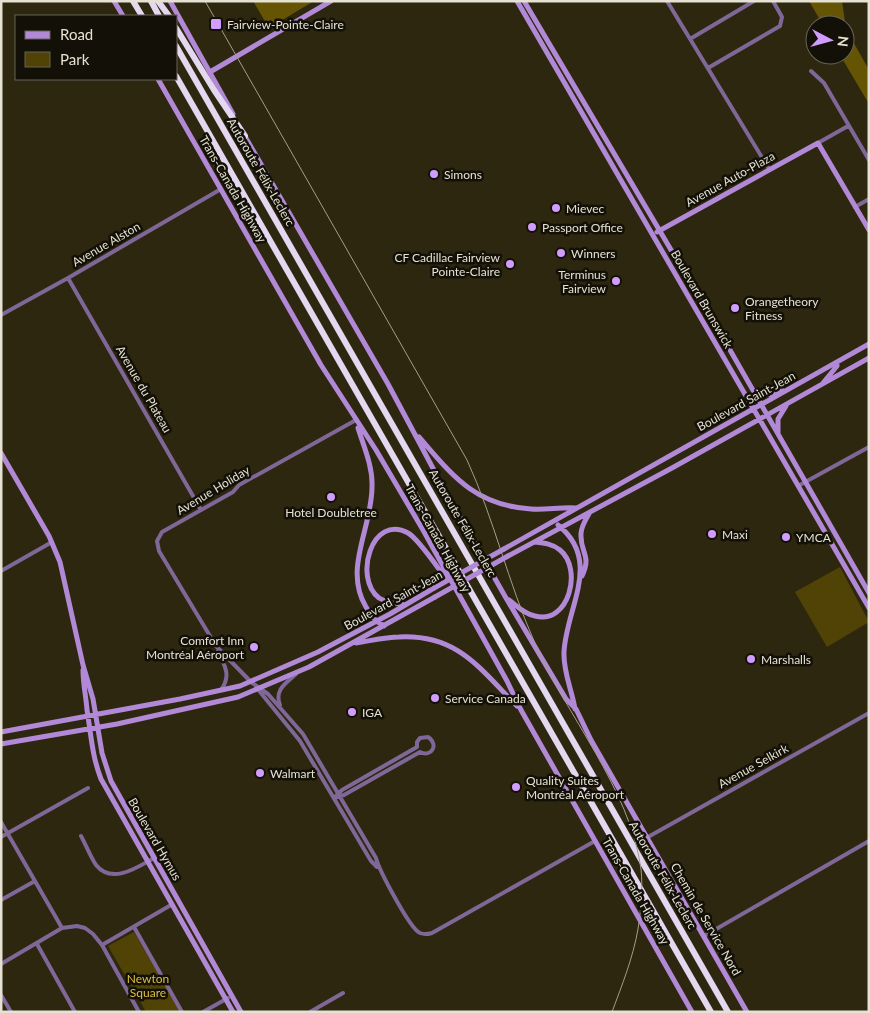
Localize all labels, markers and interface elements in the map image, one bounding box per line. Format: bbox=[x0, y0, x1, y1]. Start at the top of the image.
legend bbox=[15, 15, 178, 80]
north arrow bbox=[805, 15, 855, 65]
marker: Fairview-Pointe-Claire bbox=[209, 17, 223, 31]
place label: Fairview-Pointe-Claire bbox=[227, 17, 344, 32]
text: Road bbox=[60, 25, 93, 43]
text: N bbox=[834, 35, 852, 48]
text: Park bbox=[60, 50, 90, 68]
street label: Autoroute Félix-Leclerc bbox=[224, 115, 298, 229]
street label: Trans-Canada Highway bbox=[196, 133, 270, 246]
street label: Avenue Auto-Plaza bbox=[683, 148, 777, 210]
place label: Simons bbox=[444, 167, 482, 182]
marker: Simons bbox=[428, 168, 440, 180]
place label: Mievec bbox=[566, 201, 604, 216]
marker: Mievec bbox=[550, 202, 562, 214]
street label: Avenue Alston bbox=[69, 218, 143, 270]
place label: Passport Office bbox=[542, 220, 623, 235]
marker: Passport Office bbox=[526, 221, 538, 233]
place label: Winners bbox=[571, 246, 616, 261]
marker: Winners bbox=[555, 247, 567, 259]
street label: Boulevard Brunswick bbox=[668, 247, 737, 352]
place label: CF Cadillac Fairview Pointe-Claire bbox=[394, 250, 501, 279]
marker: CF Cadillac Fairview Pointe-Claire bbox=[504, 258, 516, 270]
place label: Terminus Fairview bbox=[558, 267, 607, 296]
marker: Terminus Fairview bbox=[610, 275, 622, 287]
place label: Orangetheory Fitness bbox=[745, 294, 819, 323]
marker: Orangetheory Fitness bbox=[729, 302, 741, 314]
street label: Avenue du Plateau bbox=[113, 343, 175, 435]
street label: Boulevard Saint-Jean bbox=[694, 368, 798, 434]
street label: Avenue Holiday bbox=[174, 462, 253, 518]
street label: Autoroute Félix-Leclerc bbox=[426, 466, 500, 580]
street label: Trans-Canada Highway bbox=[402, 481, 474, 595]
marker: Hotel Doubletree bbox=[325, 491, 337, 503]
place label: Hotel Doubletree bbox=[285, 505, 377, 520]
place label: Maxi bbox=[722, 527, 748, 542]
marker: Maxi bbox=[706, 528, 718, 540]
place label: YMCA bbox=[796, 530, 832, 545]
marker: YMCA bbox=[780, 531, 792, 543]
street label: Boulevard Saint-Jean bbox=[341, 567, 445, 633]
place label: Comfort Inn Montréal Aéroport bbox=[146, 633, 245, 662]
marker: Comfort Inn Montréal Aéroport bbox=[248, 641, 260, 653]
place label: Marshalls bbox=[761, 652, 811, 667]
marker: Marshalls bbox=[745, 653, 757, 665]
place label: Service Canada bbox=[445, 691, 526, 706]
marker: Service Canada bbox=[429, 692, 441, 704]
place label: IGA bbox=[362, 705, 383, 720]
marker: IGA bbox=[346, 706, 358, 718]
street label: Avenue Selkirk bbox=[715, 740, 791, 791]
place label: Walmart bbox=[270, 766, 316, 781]
marker: Walmart bbox=[254, 767, 266, 779]
place label: Quality Suites Montréal Aéroport bbox=[526, 773, 625, 802]
marker: Quality Suites Montréal Aéroport bbox=[510, 781, 522, 793]
street label: Boulevard Hymus bbox=[125, 795, 185, 883]
street label: Autoroute Félix-Leclerc bbox=[626, 818, 700, 932]
street label: Trans-Canada Highway bbox=[599, 835, 673, 948]
street label: Chemin de Service Nord bbox=[668, 860, 744, 978]
park label: Newton Square bbox=[127, 971, 169, 1000]

